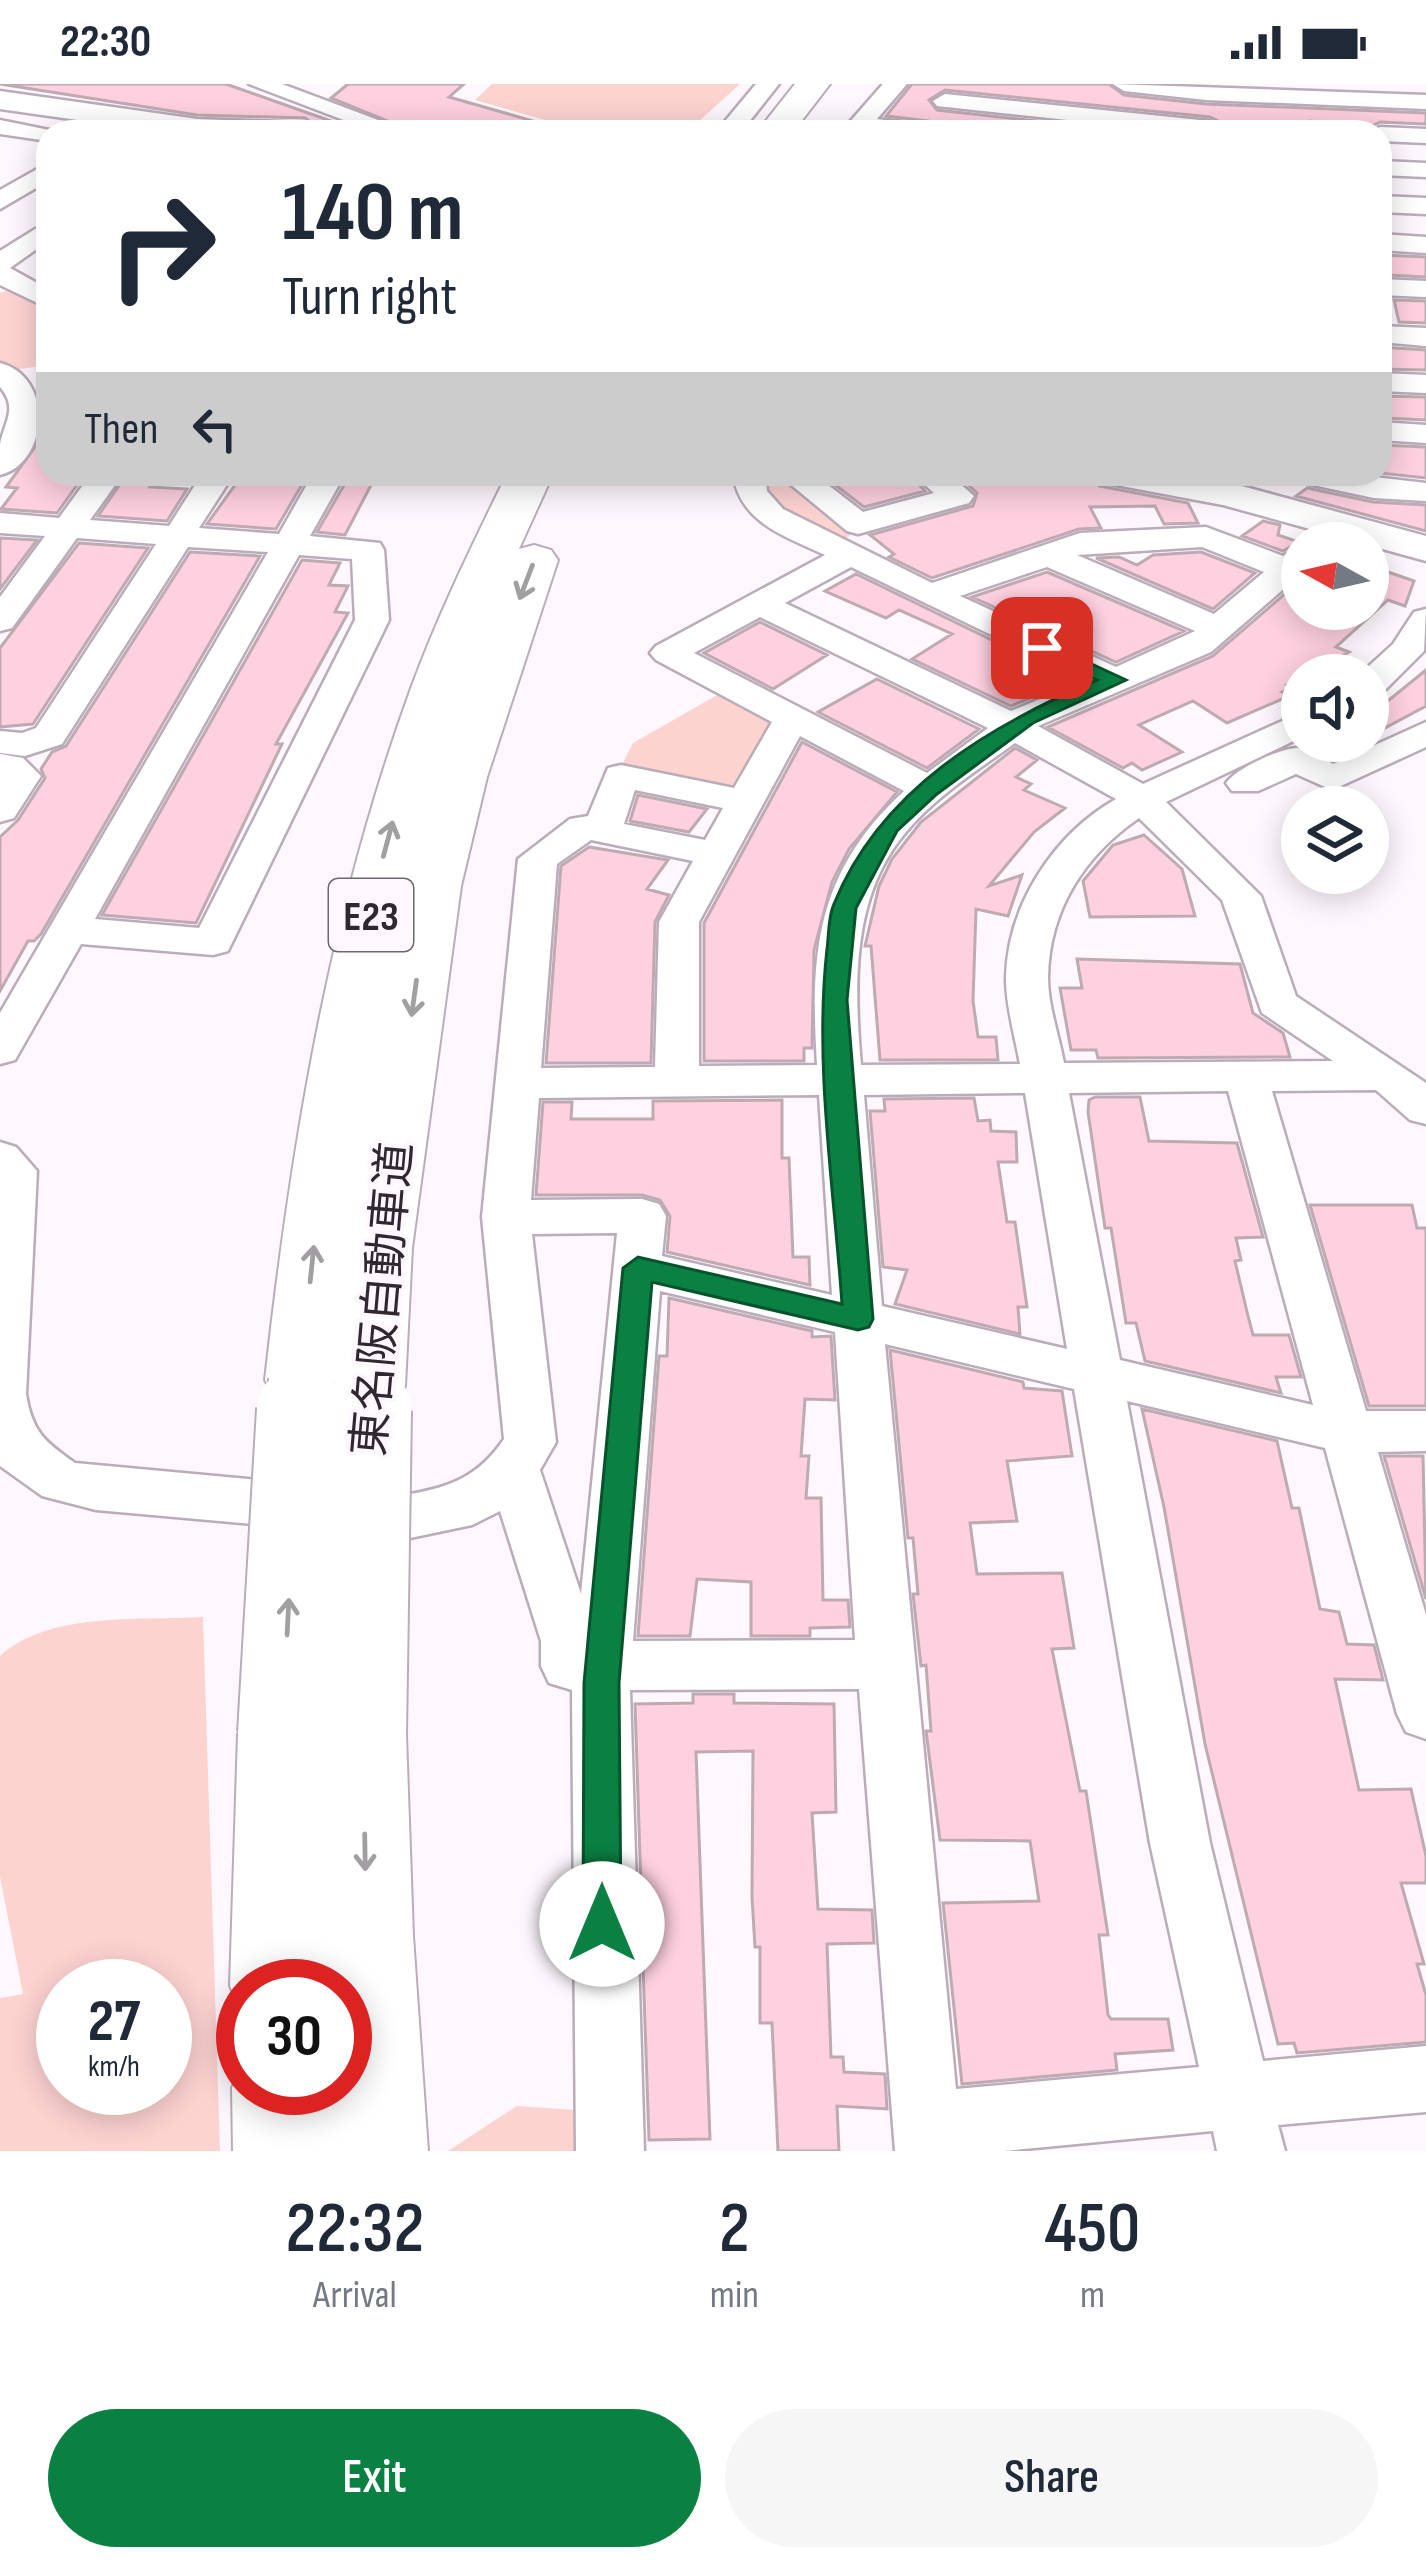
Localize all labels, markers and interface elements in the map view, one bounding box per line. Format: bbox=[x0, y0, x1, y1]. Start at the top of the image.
text: 22:30 bbox=[60, 15, 151, 70]
text: 140 m bbox=[282, 163, 463, 264]
icon: right bbox=[84, 168, 240, 324]
text: Turn right bbox=[282, 265, 457, 330]
icon: left bbox=[182, 396, 248, 462]
text: Then bbox=[84, 402, 158, 457]
north arrow bbox=[1281, 522, 1389, 630]
map controls bbox=[1281, 522, 1389, 894]
one-way arrow bbox=[513, 562, 535, 599]
pin bbox=[991, 597, 1093, 699]
icon: arrive bbox=[1009, 615, 1075, 681]
button: sound bbox=[1281, 654, 1389, 762]
button: layers bbox=[1281, 786, 1389, 894]
one-way arrow bbox=[379, 820, 401, 858]
road number: E23 bbox=[329, 879, 413, 951]
one-way arrow bbox=[402, 977, 425, 1016]
street label: 東名阪自動車道 bbox=[342, 1140, 425, 1459]
one-way arrow bbox=[301, 1245, 324, 1284]
one-way arrow bbox=[277, 1598, 300, 1637]
one-way arrow bbox=[354, 1832, 377, 1871]
position arrow bbox=[539, 1861, 665, 1987]
speed limit sign: 30 bbox=[216, 1959, 372, 2115]
text: 27 bbox=[88, 1986, 140, 2058]
text: km/h bbox=[88, 2049, 140, 2085]
text: 22:32 bbox=[286, 2186, 424, 2273]
text: 2 bbox=[719, 2186, 750, 2273]
text: 450 bbox=[1044, 2186, 1140, 2273]
text: Arrival bbox=[313, 2272, 397, 2319]
text: min bbox=[710, 2272, 759, 2319]
text: m bbox=[1080, 2272, 1105, 2319]
button: Exit bbox=[48, 2409, 701, 2547]
button: Share bbox=[725, 2409, 1378, 2547]

